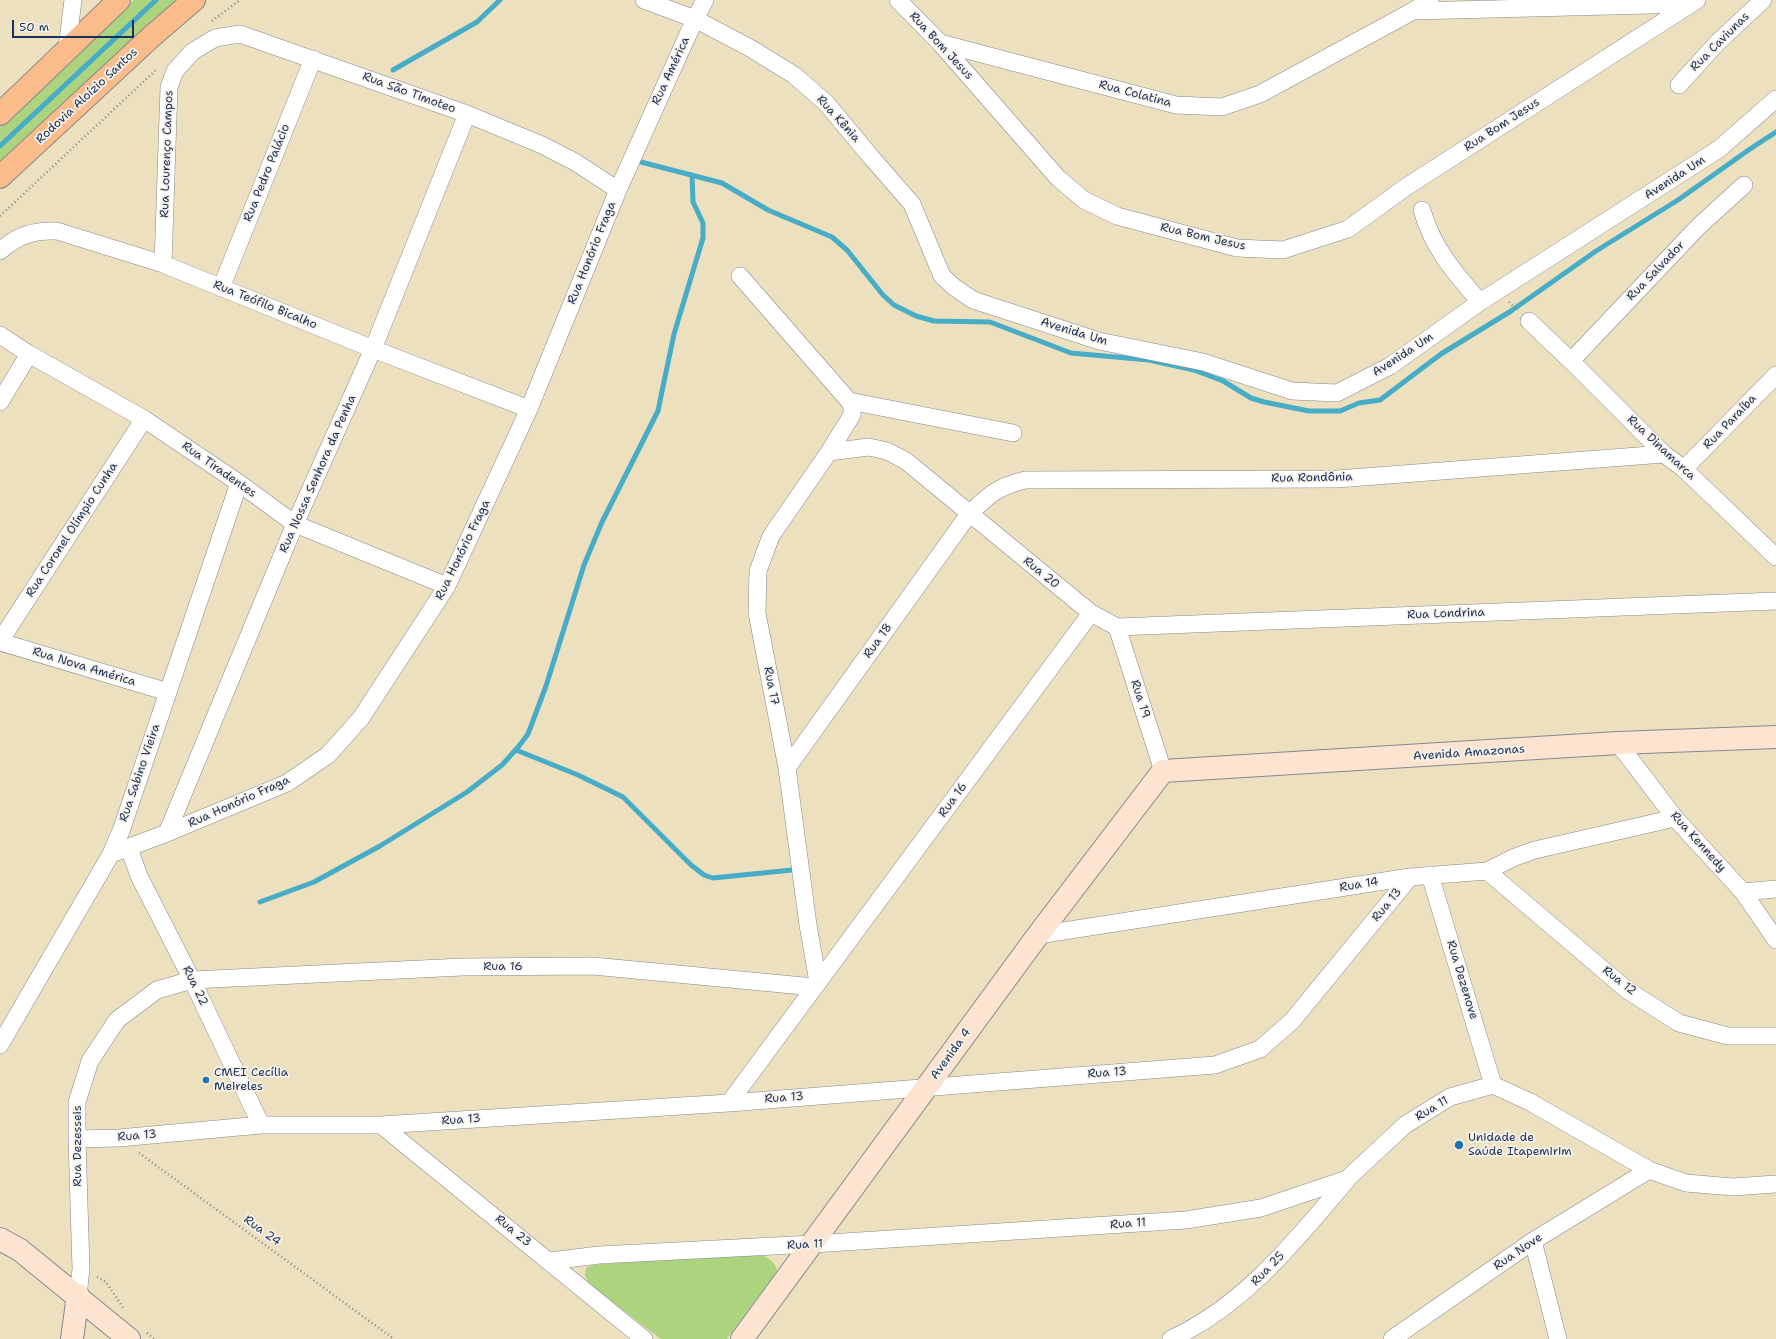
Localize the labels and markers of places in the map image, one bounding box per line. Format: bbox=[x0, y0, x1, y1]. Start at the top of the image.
place label: CMEI Cecília Meireles bbox=[214, 1066, 288, 1094]
marker: CMEI Cecília Meireles bbox=[201, 1075, 211, 1085]
place label: Unidade de Saúde Itapemirim bbox=[1468, 1131, 1572, 1159]
marker: Unidade de Saúde Itapemirim bbox=[1453, 1139, 1465, 1151]

